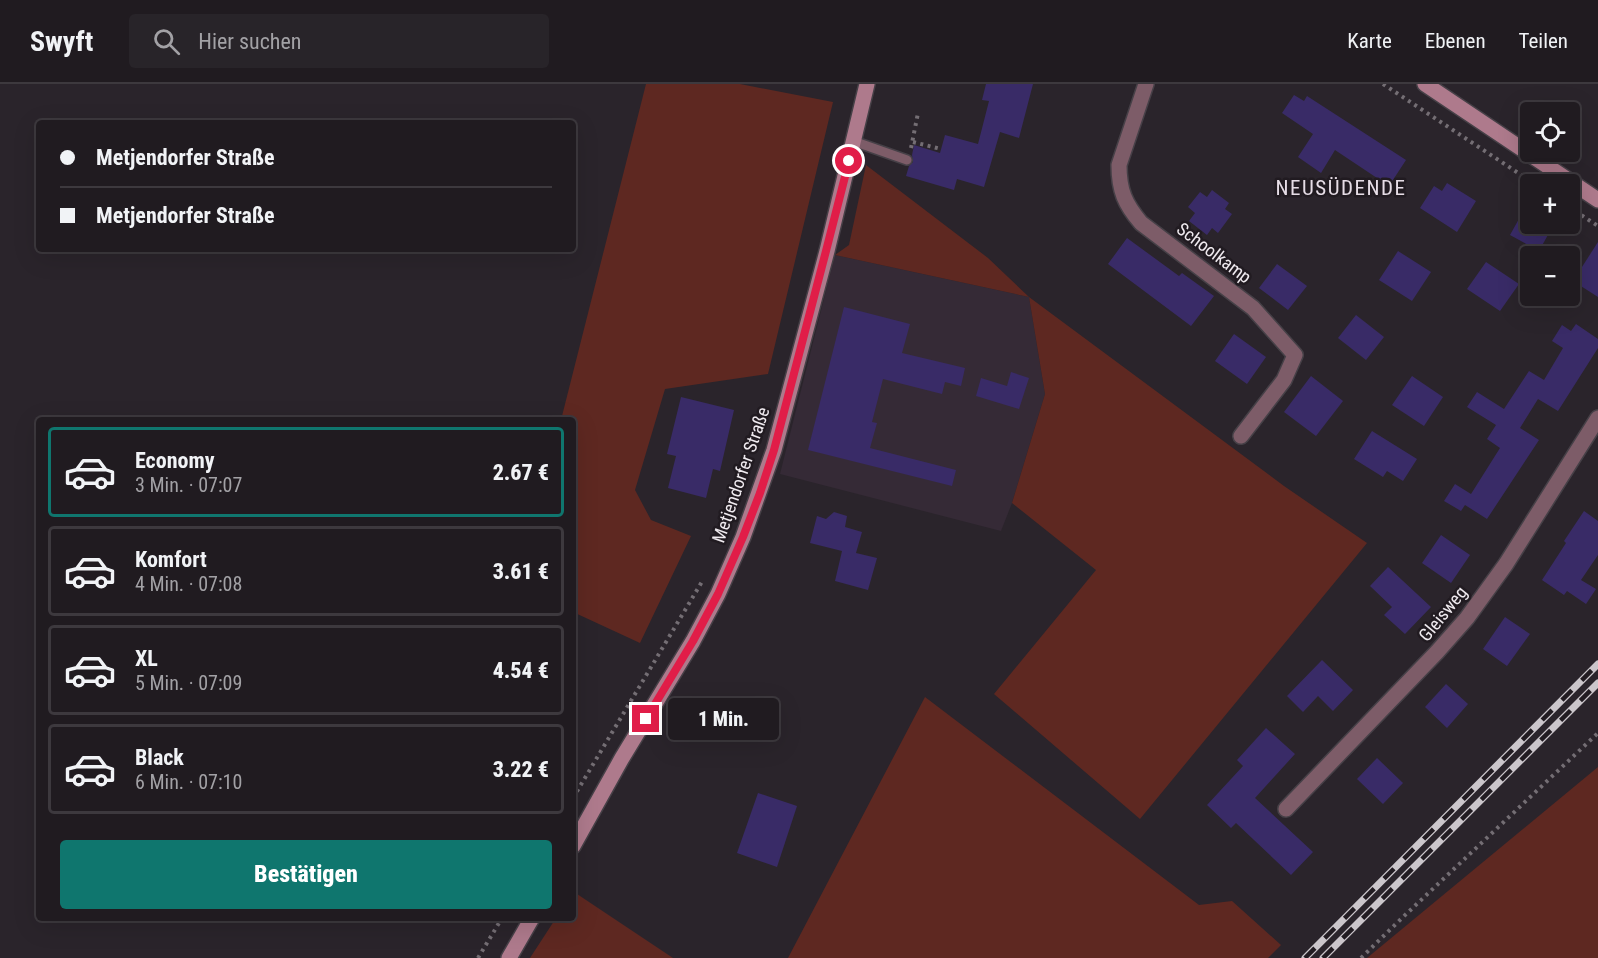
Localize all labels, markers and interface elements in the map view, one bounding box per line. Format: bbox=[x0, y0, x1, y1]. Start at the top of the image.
search box bbox=[129, 14, 549, 68]
text: Swyft bbox=[30, 25, 93, 58]
icon: search bbox=[150, 25, 183, 58]
text: Hier suchen bbox=[198, 29, 301, 54]
text: Karte bbox=[1347, 29, 1392, 53]
text: Ebenen bbox=[1425, 29, 1486, 53]
text: Teilen bbox=[1519, 29, 1568, 53]
map controls bbox=[1520, 102, 1580, 306]
button: locate bbox=[1520, 102, 1580, 162]
text: Metjendorfer Straße bbox=[96, 145, 275, 170]
route start bbox=[835, 147, 862, 174]
button: + bbox=[1520, 174, 1580, 234]
district label: NEUSÜDENDE bbox=[1276, 176, 1406, 200]
text: Metjendorfer Straße bbox=[96, 203, 275, 228]
street label: Schoolkamp bbox=[1173, 218, 1256, 287]
button: − bbox=[1520, 246, 1580, 306]
street label: Metjendorfer Straße bbox=[707, 404, 774, 545]
icon: car bbox=[63, 445, 117, 499]
text: Economy bbox=[135, 448, 215, 473]
text: 2.67 € bbox=[493, 460, 549, 485]
text: 3 Min. · 07:07 bbox=[135, 473, 242, 497]
icon: car bbox=[63, 544, 117, 598]
text: Komfort bbox=[135, 547, 207, 572]
text: 3.61 € bbox=[493, 559, 549, 584]
text: 4 Min. · 07:08 bbox=[135, 572, 242, 596]
street label: Gleisweg bbox=[1414, 582, 1471, 645]
icon: car bbox=[63, 643, 117, 697]
text: XL bbox=[135, 646, 158, 671]
text: 4.54 € bbox=[493, 658, 549, 683]
text: 5 Min. · 07:09 bbox=[135, 671, 242, 695]
callout: 1 Min. bbox=[667, 698, 778, 740]
route end bbox=[632, 705, 659, 732]
text: 1 Min. bbox=[698, 707, 749, 731]
icon: car bbox=[63, 742, 117, 796]
text: Black bbox=[135, 745, 184, 770]
text: 3.22 € bbox=[493, 757, 549, 782]
text: 6 Min. · 07:10 bbox=[135, 770, 242, 794]
button: Bestätigen bbox=[60, 840, 552, 909]

